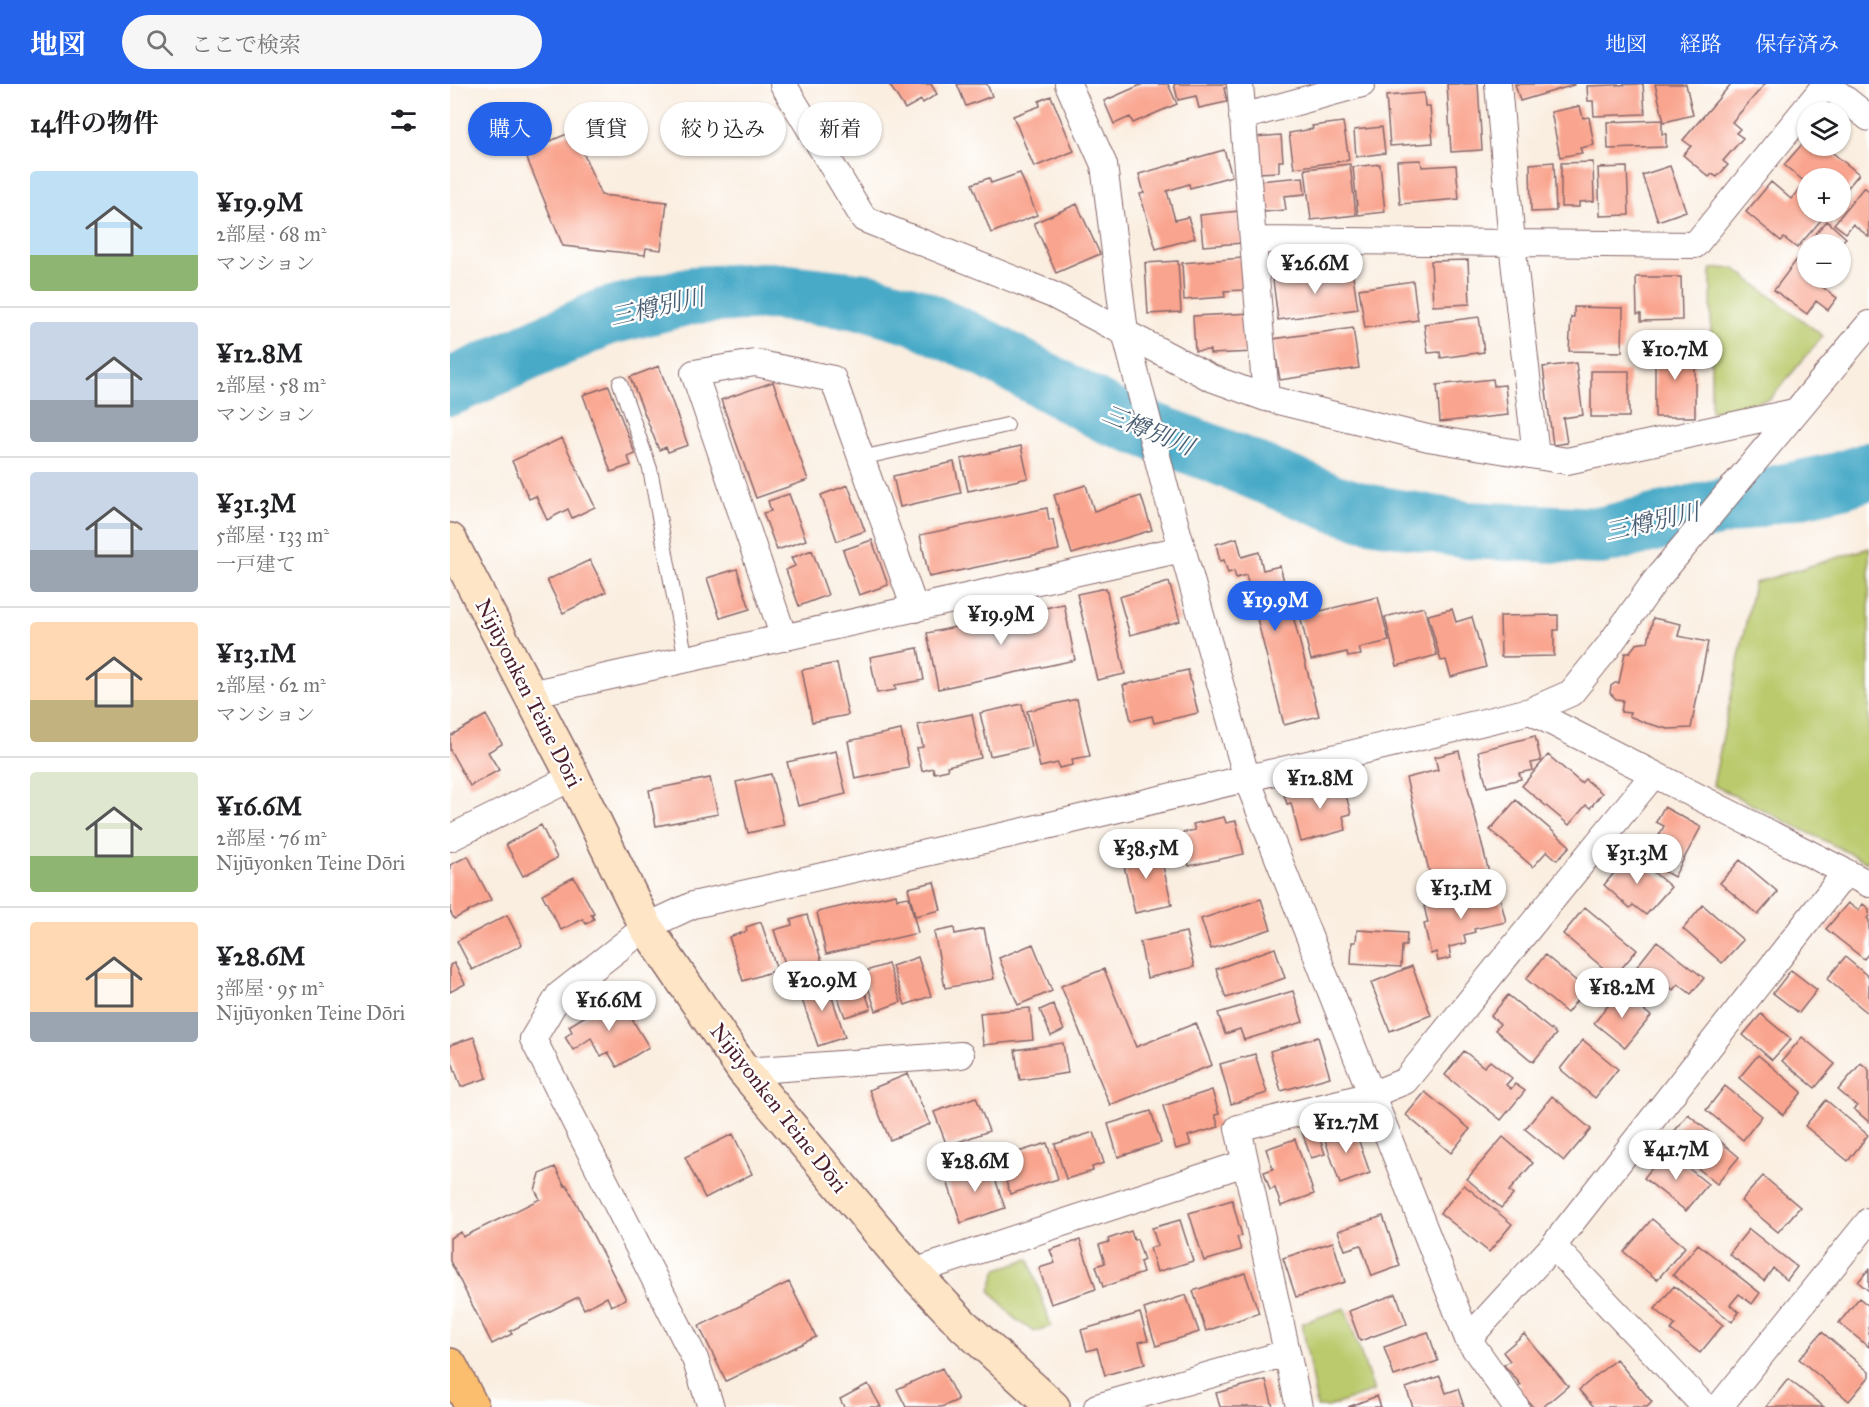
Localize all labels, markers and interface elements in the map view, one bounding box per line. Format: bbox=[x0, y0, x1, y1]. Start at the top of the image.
search box bbox=[122, 15, 542, 69]
icon: search bbox=[143, 26, 176, 59]
text: 地図 bbox=[30, 27, 86, 62]
text: ここで検索 bbox=[191, 31, 301, 58]
text: 地図 bbox=[1605, 31, 1647, 57]
text: 経路 bbox=[1680, 31, 1722, 57]
text: 保存済み bbox=[1755, 31, 1839, 57]
chip: 購入 bbox=[468, 102, 552, 156]
chip: 賃貸 bbox=[564, 102, 648, 156]
chip: 絞り込み bbox=[660, 102, 786, 156]
chip: 新着 bbox=[798, 102, 882, 156]
map controls bbox=[1797, 102, 1851, 288]
button: layers bbox=[1797, 102, 1851, 156]
icon: filters bbox=[387, 104, 420, 137]
text: 14件の物件 bbox=[30, 107, 159, 139]
button: + bbox=[1797, 168, 1851, 222]
text: ¥19.9M bbox=[216, 186, 303, 218]
icon: home bbox=[78, 195, 150, 267]
text: 2部屋 · 68 m² bbox=[216, 222, 327, 246]
button: − bbox=[1797, 234, 1851, 288]
pin: ¥26.6M bbox=[1266, 244, 1364, 295]
text: マンション bbox=[216, 251, 315, 275]
text: ¥26.6M bbox=[1281, 251, 1349, 275]
water label: 三樽別川 bbox=[607, 281, 710, 332]
pin: ¥10.7M bbox=[1626, 330, 1724, 381]
text: ¥12.8M bbox=[216, 337, 303, 369]
text: ¥10.7M bbox=[1642, 337, 1708, 361]
icon: home bbox=[78, 346, 150, 418]
text: 2部屋 · 58 m² bbox=[216, 373, 326, 397]
water label: 三樽別川 bbox=[1098, 398, 1201, 463]
text: マンション bbox=[216, 402, 315, 426]
text: ¥31.3M bbox=[216, 487, 296, 519]
icon: home bbox=[78, 496, 150, 568]
water label: 三樽別川 bbox=[1602, 496, 1705, 547]
text: 5部屋 · 133 m² bbox=[216, 523, 329, 547]
text: 一戸建て bbox=[216, 552, 296, 576]
pin: ¥19.9M bbox=[1226, 581, 1324, 632]
text: ¥19.9M bbox=[1241, 588, 1309, 612]
street label: Nijūyonken Teine Dōri bbox=[470, 594, 588, 792]
pin: ¥19.9M bbox=[952, 595, 1050, 646]
text: ¥19.9M bbox=[967, 602, 1035, 626]
text: ¥13.1M bbox=[216, 637, 296, 669]
icon: home bbox=[78, 646, 150, 718]
text: 2部屋 · 62 m² bbox=[216, 673, 326, 697]
text: マンション bbox=[216, 702, 315, 726]
pin: ¥12.8M bbox=[1271, 759, 1369, 810]
text: ¥12.8M bbox=[1287, 766, 1353, 790]
text: ¥16.6M bbox=[216, 790, 302, 822]
icon: home bbox=[78, 796, 150, 868]
text: 2部屋 · 76 m² bbox=[216, 826, 327, 850]
pin: ¥38.5M bbox=[1097, 829, 1195, 880]
pin: ¥31.3M bbox=[1588, 834, 1686, 885]
text: ¥38.5M bbox=[1113, 836, 1179, 860]
text: ¥31.3M bbox=[1606, 841, 1668, 865]
text: Nijūyonken Teine Dōri bbox=[216, 851, 405, 875]
pin: ¥13.1M bbox=[1412, 869, 1510, 920]
text: ¥13.1M bbox=[1430, 876, 1492, 900]
text: ¥28.6M bbox=[216, 940, 305, 972]
icon: home bbox=[78, 946, 150, 1018]
pin: ¥20.9M bbox=[773, 961, 871, 1012]
text: ¥20.9M bbox=[787, 968, 857, 992]
pin: ¥18.2M bbox=[1573, 968, 1671, 1019]
text: ¥18.2M bbox=[1589, 975, 1655, 999]
text: 3部屋 · 95 m² bbox=[216, 976, 324, 1000]
pin: ¥16.6M bbox=[560, 981, 658, 1032]
text: ¥16.6M bbox=[576, 988, 642, 1012]
text: Nijūyonken Teine Dōri bbox=[216, 1001, 405, 1025]
street label: Nijūyonken Teine Dōri bbox=[704, 1018, 854, 1198]
pin: ¥12.7M bbox=[1297, 1103, 1395, 1154]
text: ¥12.7M bbox=[1313, 1110, 1379, 1134]
pin: ¥41.7M bbox=[1627, 1130, 1725, 1181]
text: ¥41.7M bbox=[1643, 1137, 1709, 1161]
pin: ¥28.6M bbox=[926, 1142, 1024, 1193]
text: ¥28.6M bbox=[941, 1149, 1009, 1173]

